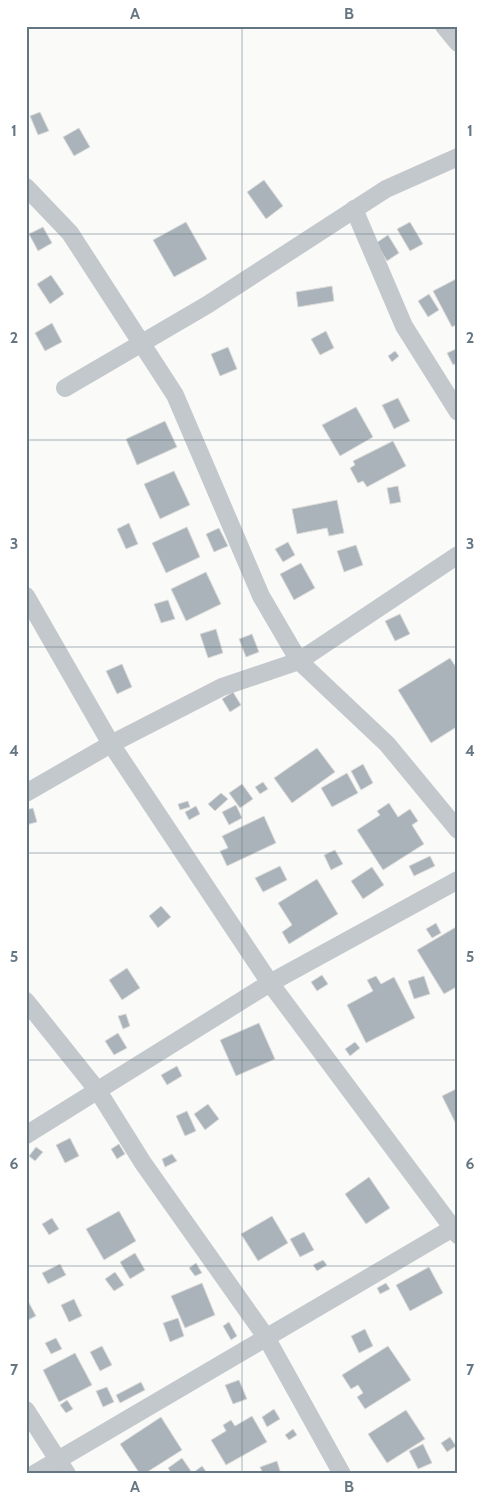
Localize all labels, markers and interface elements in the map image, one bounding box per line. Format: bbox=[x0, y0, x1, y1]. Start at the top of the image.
text: A bbox=[130, 4, 140, 23]
text: B bbox=[344, 4, 354, 23]
text: 1 bbox=[11, 121, 17, 140]
text: 1 bbox=[467, 121, 473, 140]
text: 2 bbox=[10, 328, 18, 347]
text: 2 bbox=[466, 328, 474, 347]
text: 3 bbox=[10, 534, 18, 553]
text: 3 bbox=[466, 534, 474, 553]
text: 4 bbox=[9, 741, 19, 760]
text: 4 bbox=[465, 741, 475, 760]
text: 5 bbox=[10, 947, 18, 966]
text: 5 bbox=[466, 947, 474, 966]
text: 6 bbox=[10, 1154, 19, 1173]
text: 6 bbox=[466, 1154, 475, 1173]
text: 7 bbox=[10, 1360, 19, 1379]
text: 7 bbox=[466, 1360, 475, 1379]
text: A bbox=[130, 1477, 140, 1496]
text: B bbox=[344, 1477, 354, 1496]

